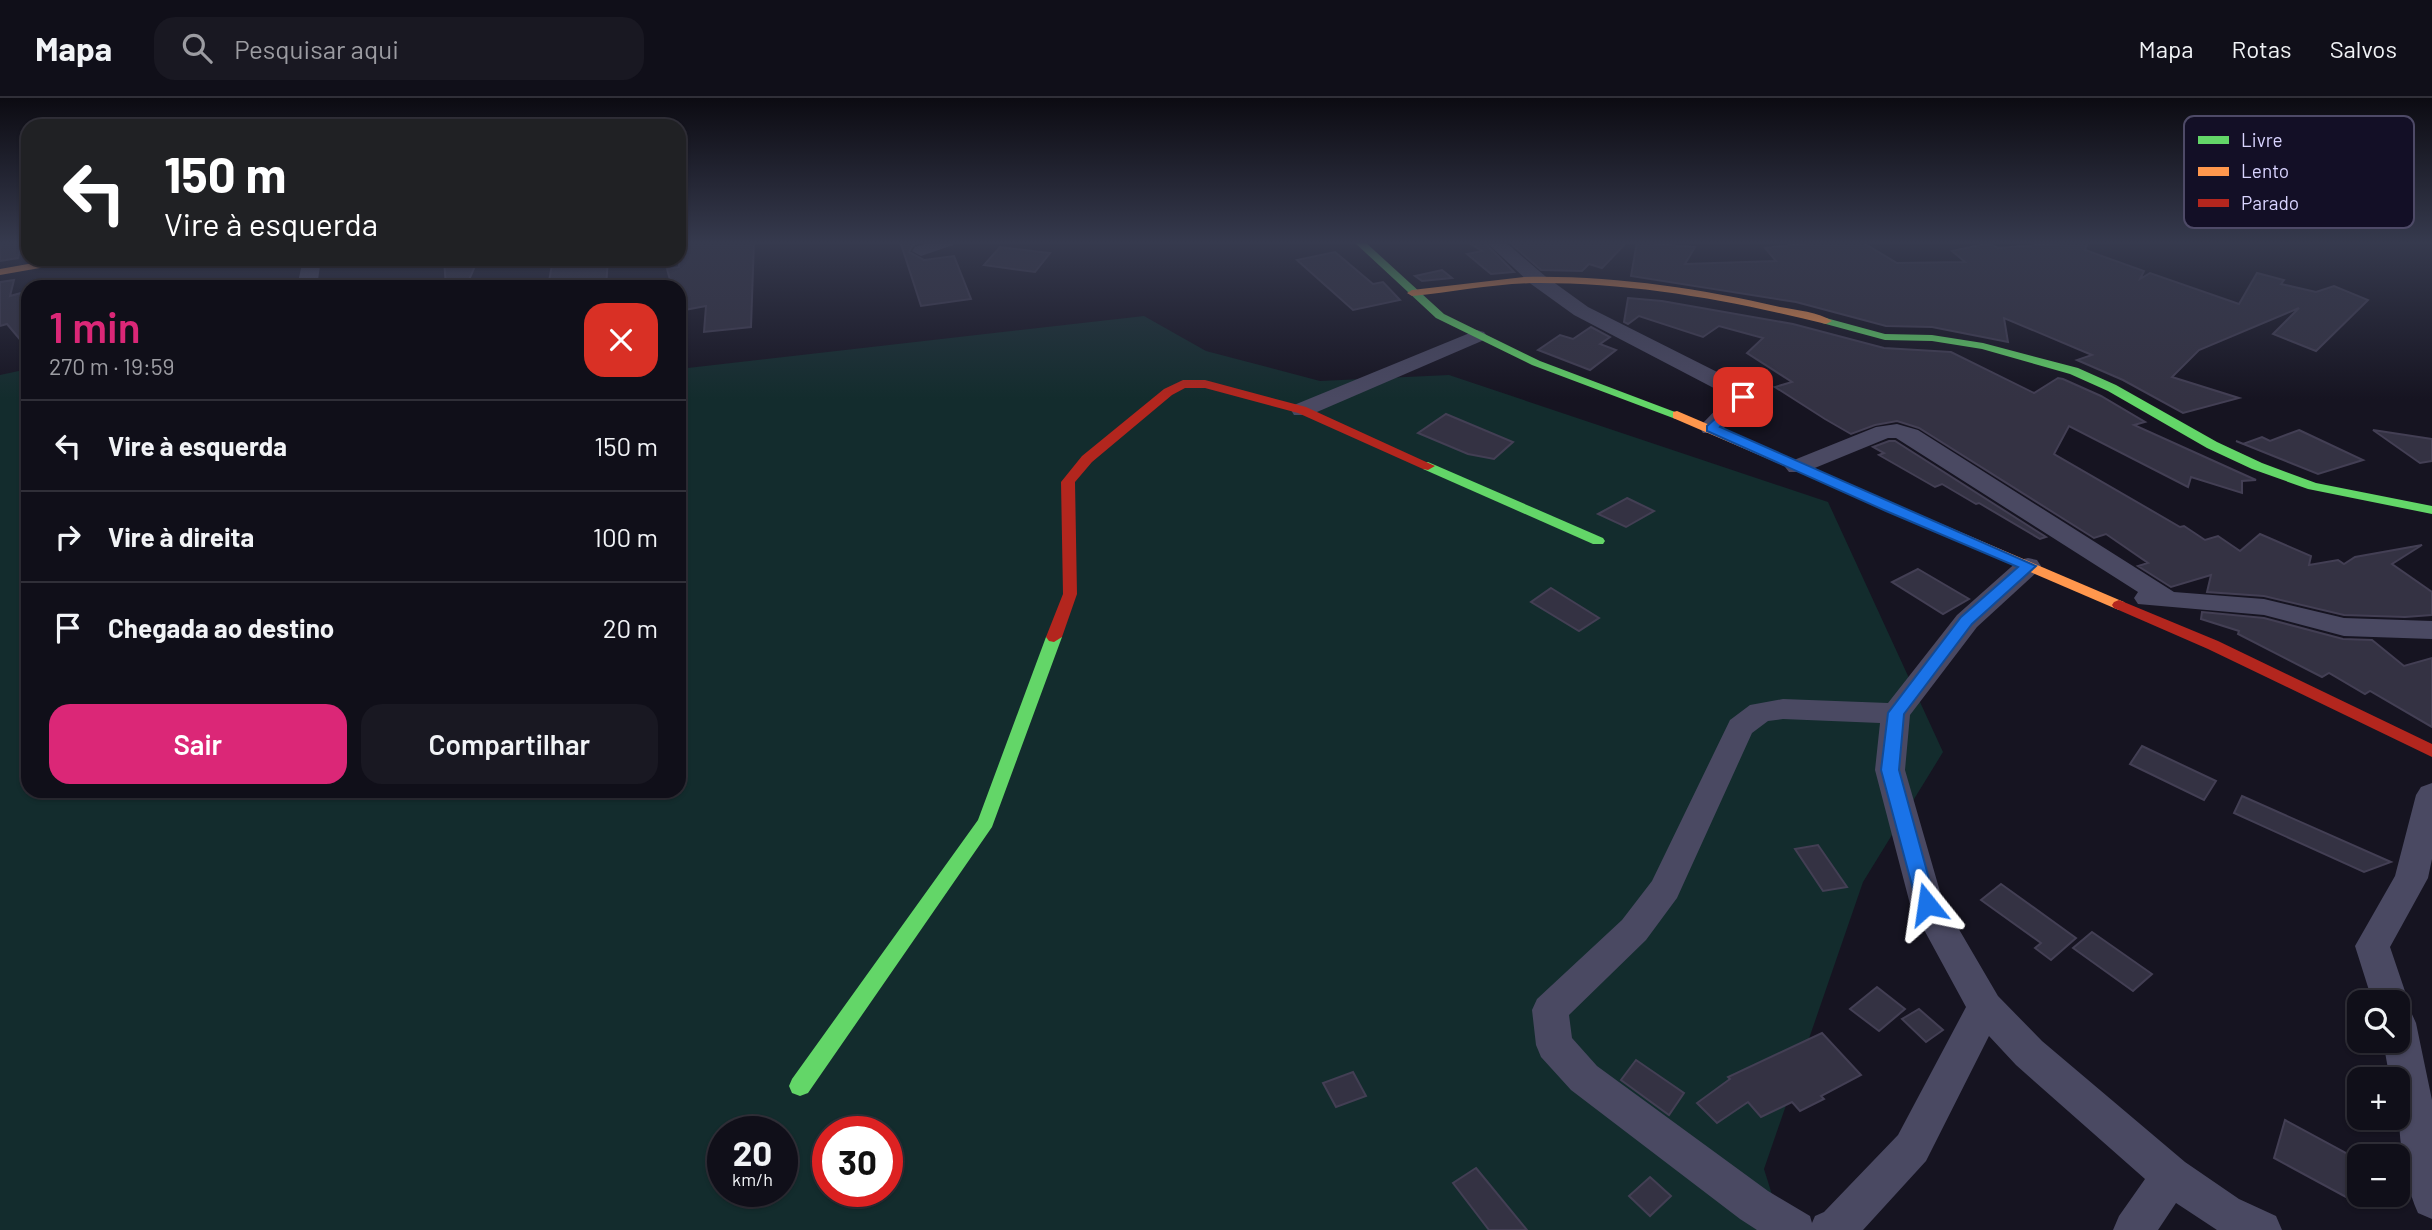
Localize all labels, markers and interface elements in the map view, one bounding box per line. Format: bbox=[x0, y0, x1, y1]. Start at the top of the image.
search box bbox=[154, 17, 644, 80]
text: Mapa bbox=[35, 28, 112, 68]
icon: search bbox=[178, 29, 216, 67]
text: Pesquisar aqui bbox=[234, 33, 399, 64]
text: Mapa bbox=[2139, 34, 2194, 63]
text: Rotas bbox=[2232, 34, 2292, 63]
text: Salvos bbox=[2330, 34, 2397, 63]
legend bbox=[2184, 116, 2414, 228]
text: Livre bbox=[2241, 128, 2283, 151]
text: 150 m bbox=[164, 144, 286, 203]
icon: left bbox=[49, 147, 140, 238]
text: Lento bbox=[2241, 159, 2289, 182]
text: Parado bbox=[2241, 191, 2299, 214]
text: Vire à esquerda bbox=[164, 204, 378, 242]
text: 1 min bbox=[49, 301, 141, 351]
button: close bbox=[584, 303, 658, 377]
text: 270 m · 19:59 bbox=[49, 352, 175, 380]
pin bbox=[1713, 367, 1773, 427]
icon: arrive bbox=[1724, 378, 1762, 416]
icon: left bbox=[49, 427, 87, 465]
text: Vire à esquerda bbox=[108, 430, 287, 461]
text: 150 m bbox=[594, 430, 658, 461]
icon: right bbox=[49, 518, 87, 556]
text: Vire à direita bbox=[108, 521, 254, 552]
text: 100 m bbox=[593, 521, 658, 552]
icon: arrive bbox=[49, 609, 87, 647]
text: Chegada ao destino bbox=[108, 612, 334, 643]
text: 20 m bbox=[603, 612, 658, 643]
button: Sair bbox=[49, 704, 347, 784]
button: Compartilhar bbox=[361, 704, 658, 784]
position arrow bbox=[1890, 867, 1964, 941]
map controls bbox=[2347, 990, 2410, 1207]
button: search bbox=[2347, 990, 2410, 1053]
button: + bbox=[2347, 1067, 2410, 1130]
speed limit sign: 30 bbox=[812, 1116, 903, 1207]
text: 20 bbox=[733, 1131, 772, 1173]
button: − bbox=[2347, 1144, 2410, 1207]
text: km/h bbox=[732, 1168, 773, 1190]

